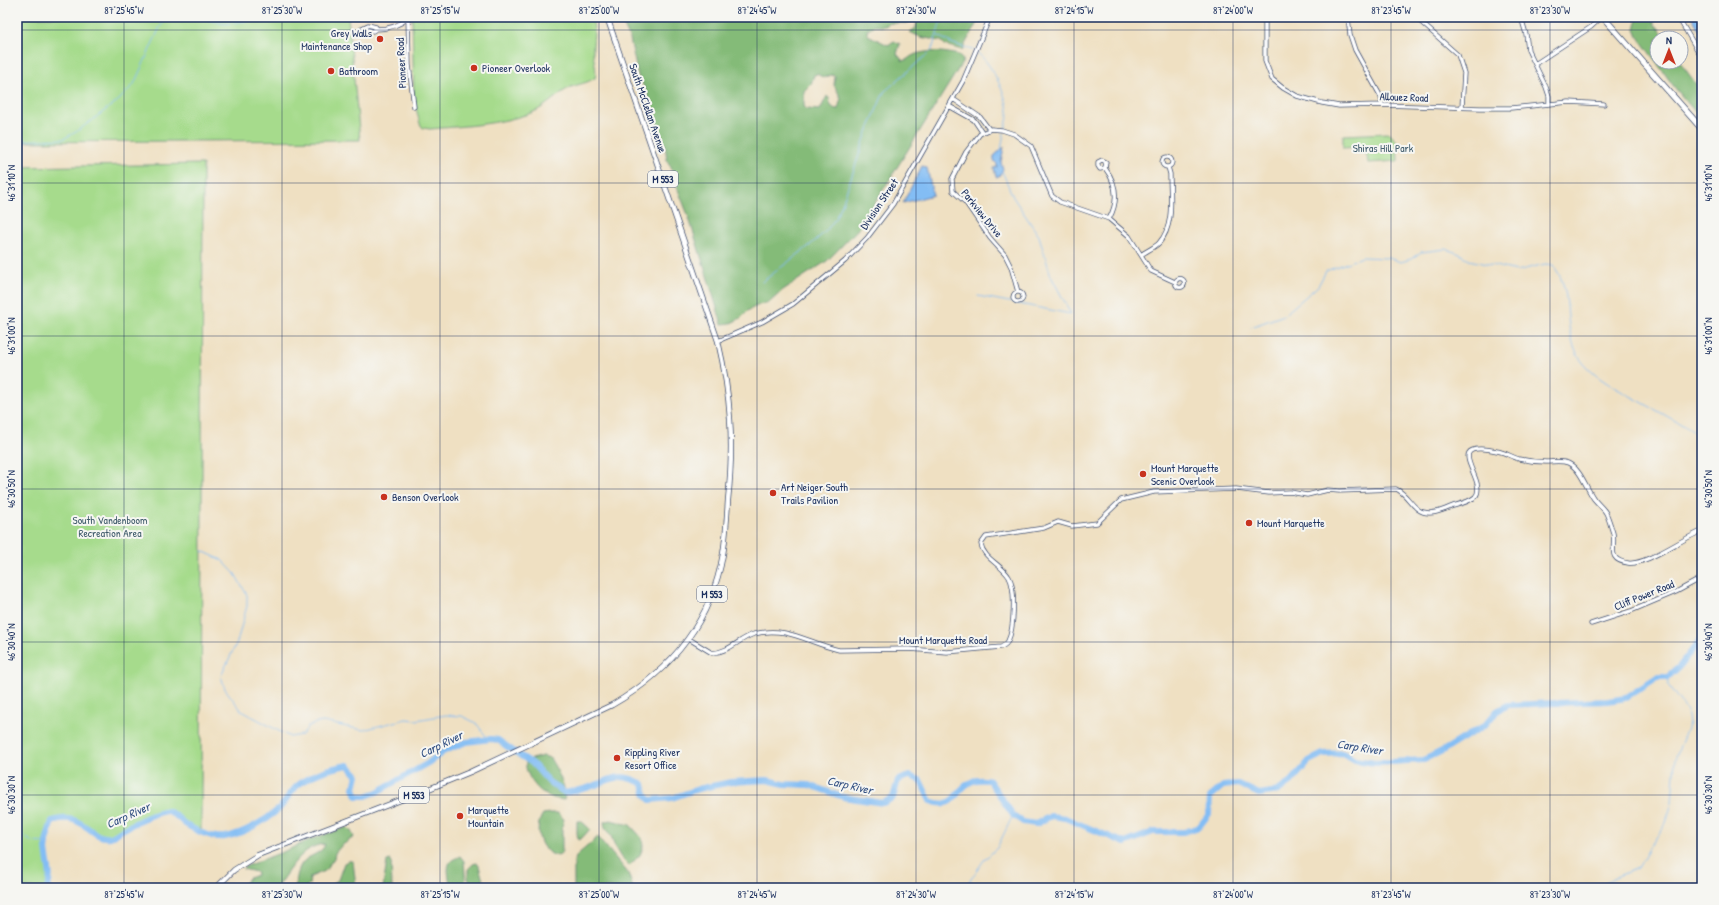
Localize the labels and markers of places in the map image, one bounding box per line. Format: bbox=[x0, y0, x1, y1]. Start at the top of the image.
place label: Grey Walls Maintenance Shop bbox=[301, 26, 372, 53]
marker: Grey Walls Maintenance Shop bbox=[375, 34, 385, 44]
place label: Pioneer Overlook bbox=[482, 61, 551, 75]
marker: Pioneer Overlook bbox=[469, 63, 479, 73]
place label: Bathroom bbox=[339, 64, 378, 78]
marker: Bathroom bbox=[326, 66, 336, 76]
place label: Mount Marquette Scenic Overlook bbox=[1151, 461, 1219, 488]
marker: Mount Marquette Scenic Overlook bbox=[1138, 469, 1148, 479]
place label: Art Neiger South Trails Pavilion bbox=[781, 480, 848, 507]
marker: Art Neiger South Trails Pavilion bbox=[768, 488, 778, 498]
place label: Benson Overlook bbox=[392, 490, 459, 504]
marker: Benson Overlook bbox=[379, 492, 389, 502]
place label: Mount Marquette bbox=[1257, 516, 1325, 530]
marker: Mount Marquette bbox=[1244, 518, 1254, 528]
place label: Rippling River Resort Office bbox=[625, 745, 681, 772]
marker: Rippling River Resort Office bbox=[612, 753, 622, 763]
place label: Marquette Mountain bbox=[468, 803, 510, 830]
marker: Marquette Mountain bbox=[455, 811, 465, 821]

